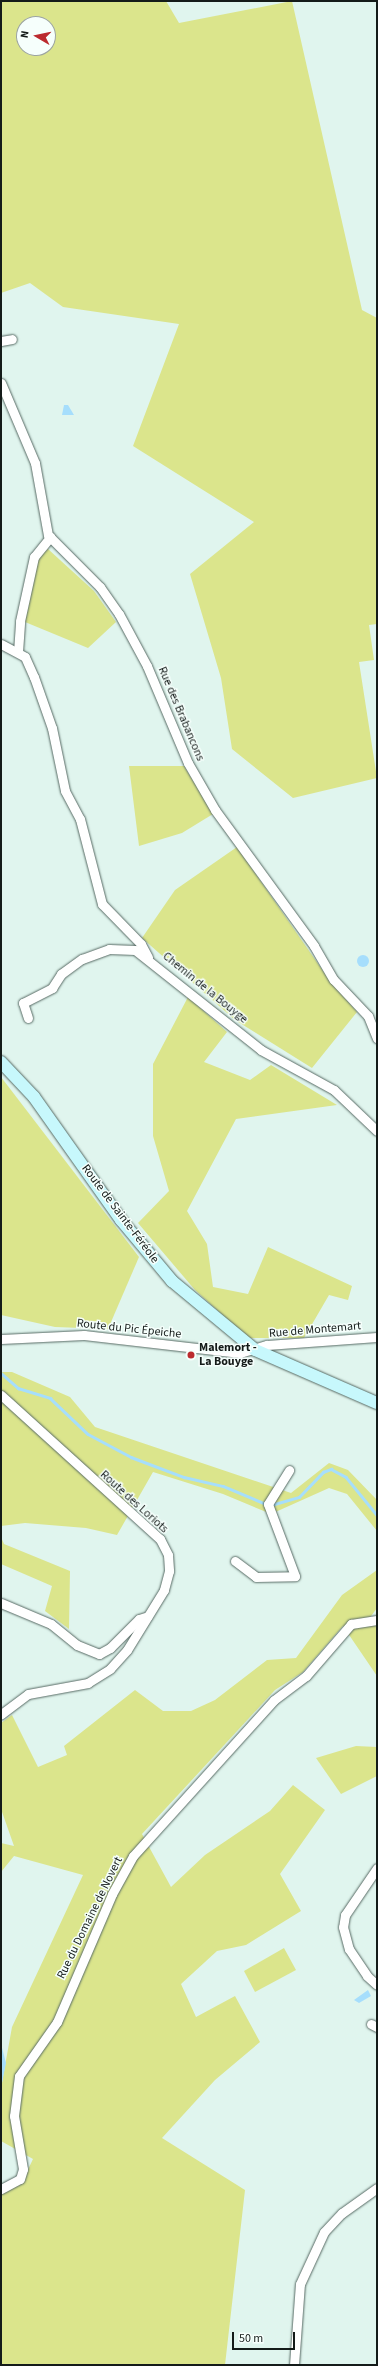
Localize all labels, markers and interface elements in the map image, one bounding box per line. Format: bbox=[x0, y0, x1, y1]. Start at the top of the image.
north arrow bbox=[16, 16, 56, 56]
text: N bbox=[17, 29, 33, 39]
street label: Rue des Brabancons bbox=[155, 665, 207, 763]
street label: Chemin de la Bouyge bbox=[160, 949, 250, 1027]
street label: Route de Sainte-Féréole bbox=[78, 1162, 162, 1266]
street label: Route du Pic Épeiche bbox=[76, 1316, 182, 1342]
street label: Rue de Montemart bbox=[268, 1319, 362, 1341]
place label: Malemort - La Bouyge bbox=[199, 1341, 257, 1369]
marker: Malemort - La Bouyge bbox=[186, 1350, 196, 1360]
street label: Route des Loriots bbox=[97, 1468, 171, 1536]
street label: Rue du Domaine de Novert bbox=[54, 1855, 126, 1981]
scale bar bbox=[234, 2324, 297, 2350]
text: 50 m bbox=[239, 2330, 263, 2347]

